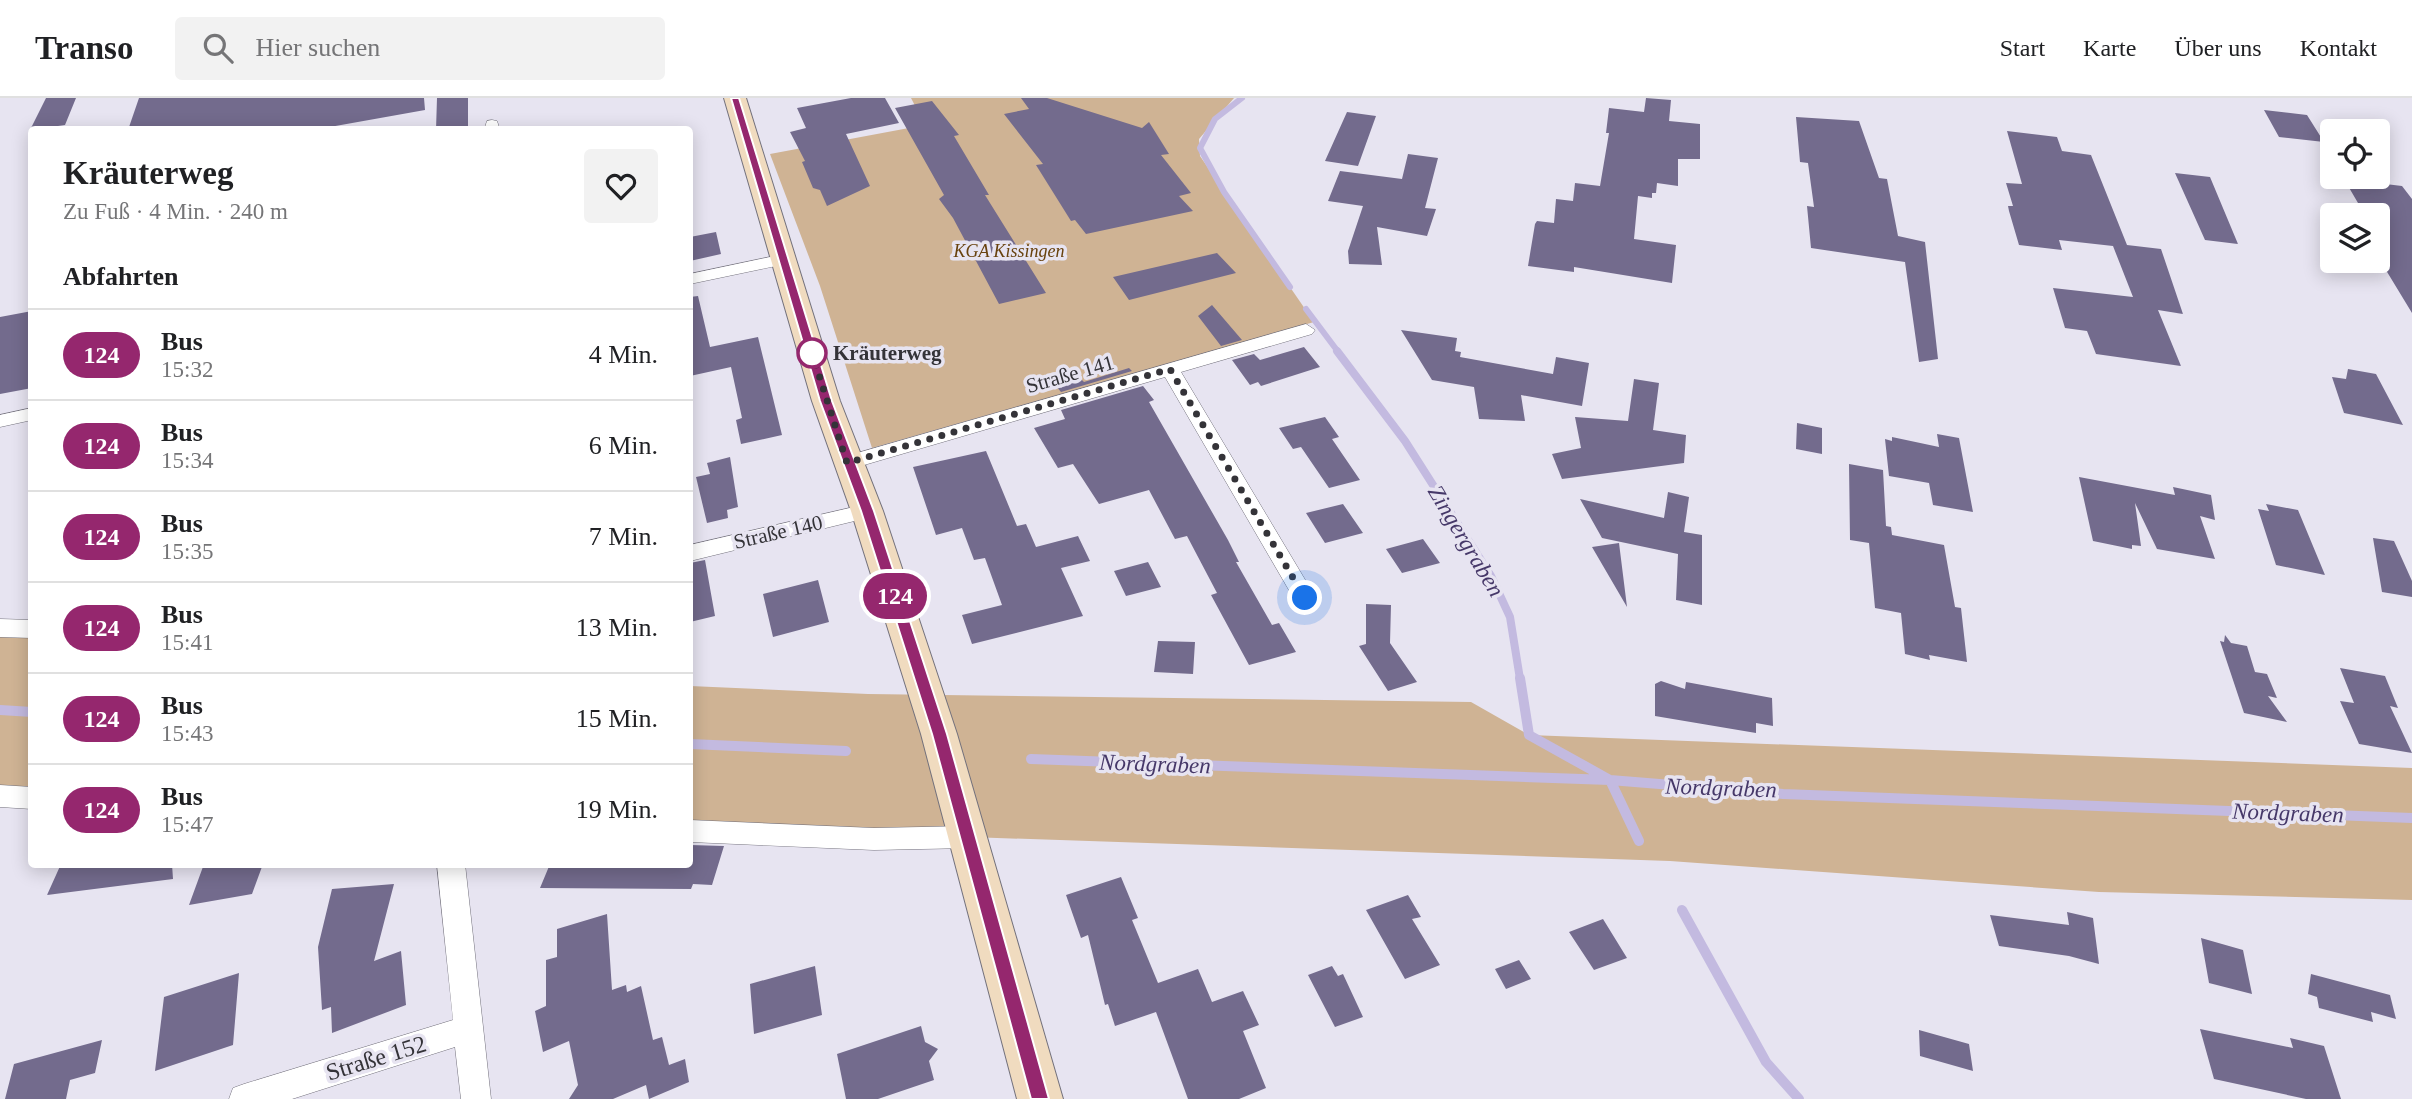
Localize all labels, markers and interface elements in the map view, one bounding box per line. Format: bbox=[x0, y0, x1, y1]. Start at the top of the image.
search box bbox=[175, 17, 665, 80]
icon: search bbox=[199, 29, 237, 67]
text: Transo bbox=[35, 30, 133, 66]
text: Hier suchen bbox=[255, 33, 380, 62]
text: Start bbox=[2000, 35, 2045, 61]
text: Karte bbox=[2083, 35, 2136, 61]
text: Über uns bbox=[2174, 35, 2262, 61]
text: Kontakt bbox=[2300, 35, 2377, 61]
map controls bbox=[2320, 119, 2390, 273]
button: locate bbox=[2320, 119, 2390, 189]
button: heart bbox=[584, 149, 658, 223]
text: Kräuterweg bbox=[63, 155, 233, 191]
text: Zu Fuß · 4 Min. · 240 m bbox=[63, 199, 288, 224]
button: layers bbox=[2320, 203, 2390, 273]
park label: KGA Kissingen bbox=[952, 241, 1065, 261]
text: Abfahrten bbox=[63, 262, 179, 291]
text: Bus bbox=[161, 327, 203, 356]
marker: Kräuterweg bbox=[797, 338, 827, 368]
text: 4 Min. bbox=[589, 340, 658, 369]
place label: Kräuterweg bbox=[833, 341, 942, 365]
text: 124 bbox=[84, 342, 120, 368]
street label: Straße 141 bbox=[1023, 350, 1117, 398]
text: 15:32 bbox=[161, 357, 213, 382]
text: Bus bbox=[161, 418, 203, 447]
text: 6 Min. bbox=[589, 431, 658, 460]
text: 124 bbox=[84, 433, 120, 459]
text: 15:34 bbox=[161, 448, 213, 473]
water label: Zingergraben bbox=[1423, 481, 1509, 601]
text: Bus bbox=[161, 509, 203, 538]
street label: Straße 140 bbox=[731, 510, 825, 554]
text: 7 Min. bbox=[589, 522, 658, 551]
text: 124 bbox=[84, 524, 120, 550]
text: 15:35 bbox=[161, 539, 213, 564]
line badge: 124 bbox=[855, 573, 935, 619]
your location bbox=[1287, 580, 1322, 615]
text: 124 bbox=[877, 583, 913, 609]
text: Bus bbox=[161, 600, 203, 629]
text: 13 Min. bbox=[576, 613, 658, 642]
text: 124 bbox=[84, 615, 120, 641]
text: 15:41 bbox=[161, 630, 213, 655]
text: Bus bbox=[161, 691, 203, 720]
text: 15 Min. bbox=[576, 704, 658, 733]
text: 124 bbox=[84, 706, 120, 732]
text: 15:43 bbox=[161, 721, 213, 746]
water label: Nordgraben bbox=[1098, 750, 1211, 778]
water label: Nordgraben bbox=[1664, 774, 1777, 802]
text: Bus bbox=[161, 782, 203, 811]
text: 19 Min. bbox=[576, 795, 658, 824]
text: 124 bbox=[84, 797, 120, 823]
water label: Nordgraben bbox=[2231, 799, 2344, 827]
text: 15:47 bbox=[161, 812, 213, 837]
street label: Straße 152 bbox=[323, 1030, 429, 1086]

